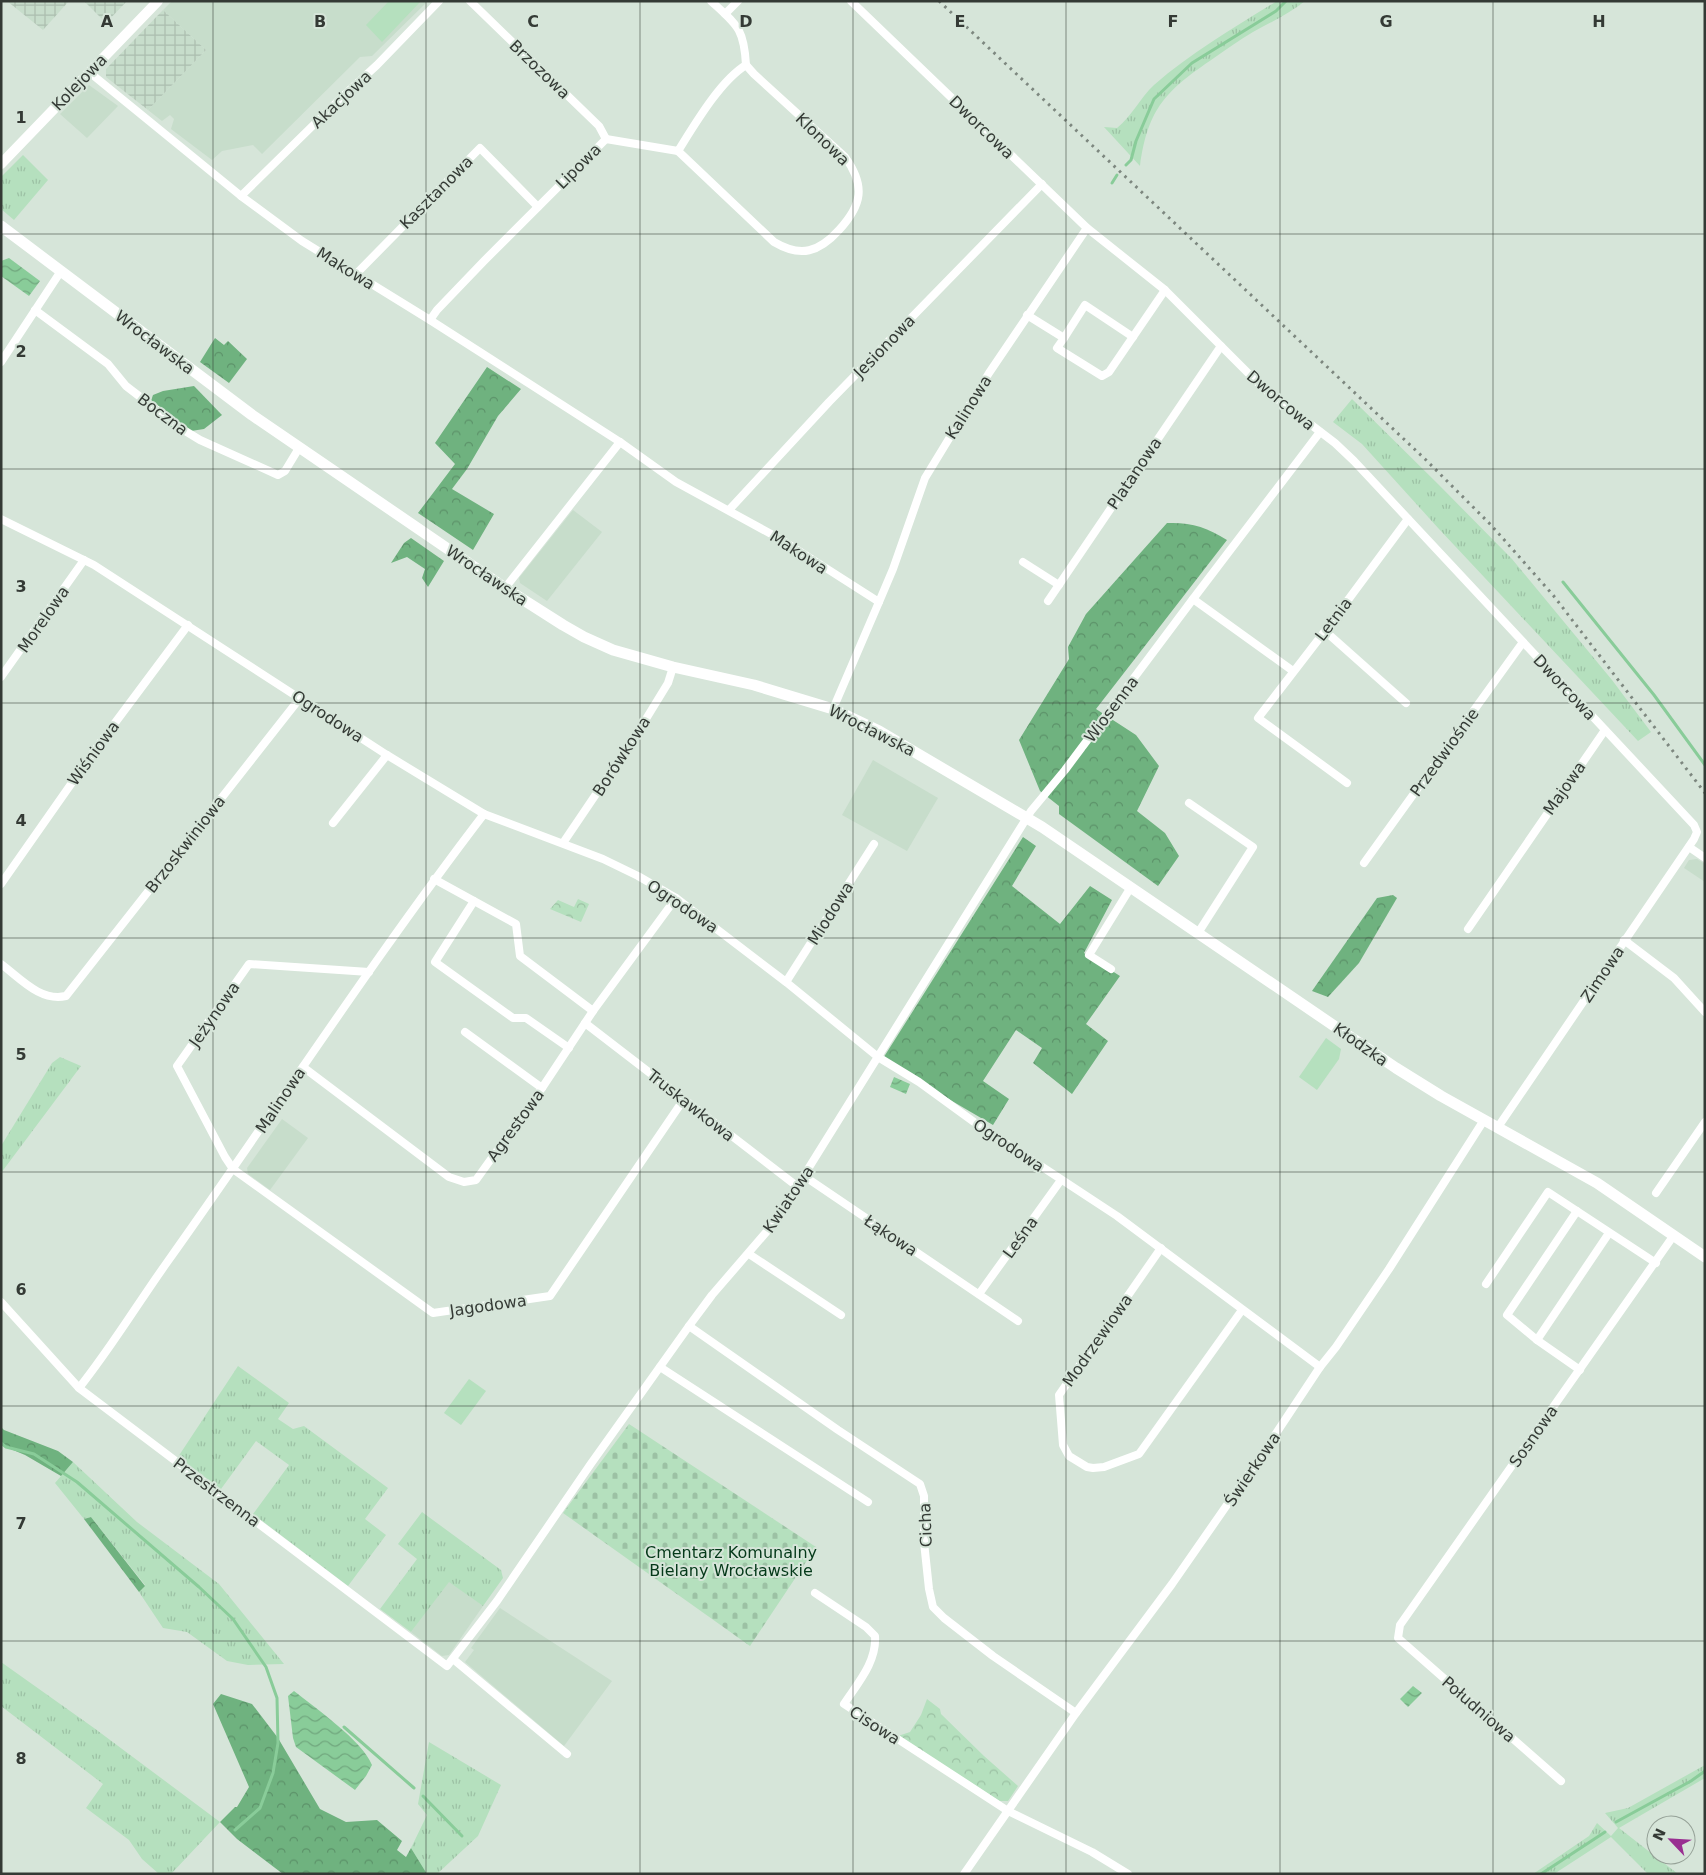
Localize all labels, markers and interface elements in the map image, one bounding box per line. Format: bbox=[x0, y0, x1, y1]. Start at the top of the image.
text: A bbox=[101, 12, 114, 31]
text: B bbox=[314, 12, 326, 31]
text: C bbox=[527, 12, 539, 31]
text: D bbox=[739, 12, 753, 31]
text: E bbox=[955, 12, 965, 31]
text: F bbox=[1168, 12, 1178, 31]
text: G bbox=[1379, 12, 1393, 31]
text: H bbox=[1592, 12, 1606, 31]
street label: Brzozowa bbox=[505, 36, 574, 103]
street label: Kolejowa bbox=[48, 50, 111, 114]
street label: Akacjowa bbox=[307, 67, 375, 132]
street label: Dworcowa bbox=[945, 92, 1018, 163]
text: 1 bbox=[15, 108, 27, 127]
street label: Klonowa bbox=[792, 109, 854, 170]
street label: Lipowa bbox=[552, 140, 605, 193]
street label: Kasztanowa bbox=[396, 152, 477, 233]
street label: Makowa bbox=[313, 243, 378, 294]
street label: Wrocławska bbox=[111, 306, 198, 378]
street label: Jesionowa bbox=[849, 311, 919, 382]
text: 2 bbox=[15, 342, 27, 361]
street label: Dworcowa bbox=[1243, 366, 1319, 434]
street label: Kalinowa bbox=[941, 372, 995, 443]
street label: Boczna bbox=[134, 389, 192, 439]
street label: Platanowa bbox=[1103, 434, 1165, 513]
street label: Makowa bbox=[766, 527, 831, 578]
street label: Wrocławska bbox=[442, 541, 531, 610]
text: 3 bbox=[15, 577, 27, 596]
street label: Morelowa bbox=[14, 582, 73, 656]
street label: Letnia bbox=[1311, 594, 1356, 645]
street label: Dworcowa bbox=[1529, 651, 1600, 724]
street label: Wiosenna bbox=[1080, 672, 1142, 746]
street label: Ogrodowa bbox=[288, 686, 367, 747]
street label: Wrocławska bbox=[825, 701, 918, 760]
street label: Przedwiośnie bbox=[1406, 704, 1483, 800]
street label: Borówkowa bbox=[589, 713, 654, 800]
street label: Wiśniowa bbox=[64, 717, 123, 789]
street label: Majowa bbox=[1539, 758, 1590, 819]
street label: Brzoskwiniowa bbox=[142, 792, 229, 897]
text: 4 bbox=[15, 811, 27, 830]
street label: Ogrodowa bbox=[644, 876, 722, 937]
street label: Miodowa bbox=[804, 878, 857, 948]
street label: Zimowa bbox=[1577, 943, 1628, 1006]
street label: Jeżynowa bbox=[184, 978, 244, 1051]
street label: Kłodzka bbox=[1330, 1019, 1392, 1070]
text: 5 bbox=[15, 1045, 27, 1064]
street label: Malinowa bbox=[251, 1064, 309, 1137]
street label: Truskawkowa bbox=[642, 1065, 738, 1145]
street label: Agrestowa bbox=[483, 1086, 548, 1165]
street label: Ogrodowa bbox=[970, 1115, 1048, 1176]
street label: Kwiatowa bbox=[759, 1162, 818, 1236]
street label: Łąkowa bbox=[860, 1210, 921, 1260]
street label: Leśna bbox=[999, 1213, 1042, 1262]
text: 6 bbox=[15, 1280, 27, 1299]
street label: Modrzewiowa bbox=[1058, 1290, 1136, 1390]
street label: Jagodowa bbox=[447, 1291, 528, 1320]
street label: Sosnowa bbox=[1505, 1402, 1562, 1471]
street label: Świerkowa bbox=[1221, 1429, 1284, 1510]
street label: Przestrzenna bbox=[170, 1454, 264, 1531]
street label: Cicha bbox=[915, 1502, 936, 1547]
text: 7 bbox=[15, 1514, 27, 1533]
park label: Cmentarz Komunalny Bielany Wrocławskie bbox=[645, 1543, 817, 1580]
street label: Południowa bbox=[1438, 1672, 1519, 1746]
street label: Cisowa bbox=[846, 1702, 904, 1749]
text: 8 bbox=[15, 1749, 27, 1768]
north arrow bbox=[1646, 1815, 1696, 1865]
text: N bbox=[1649, 1826, 1669, 1843]

